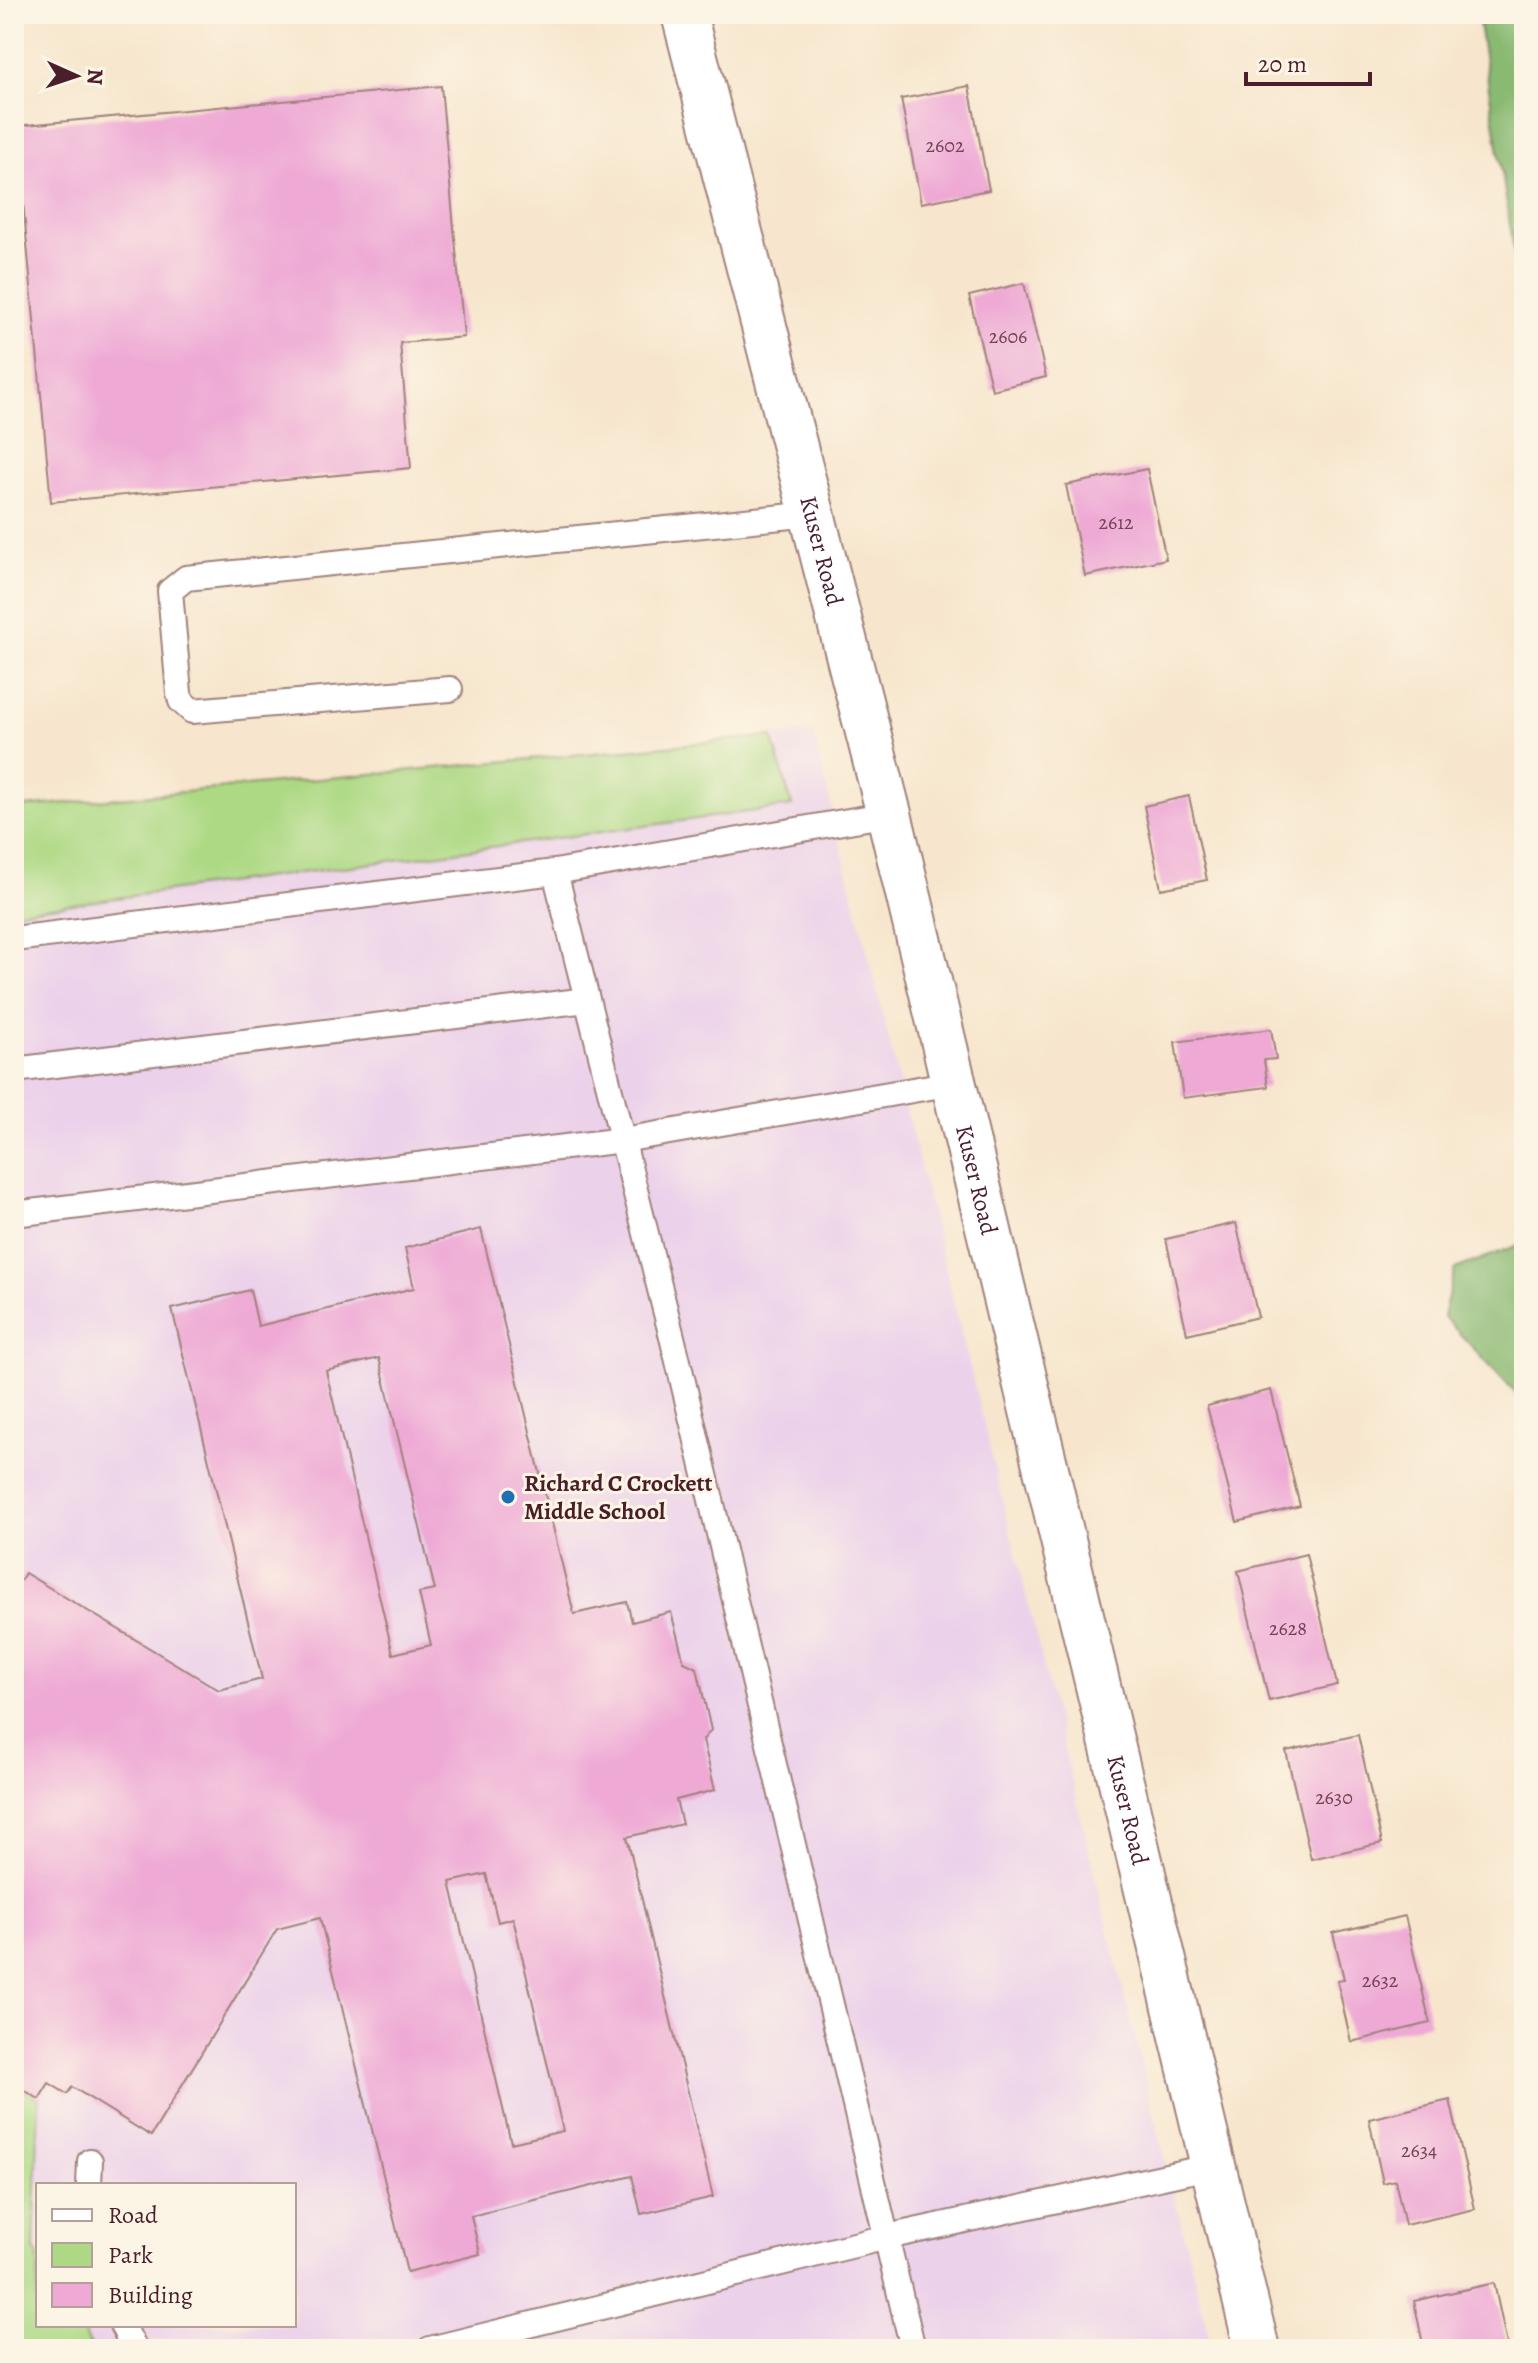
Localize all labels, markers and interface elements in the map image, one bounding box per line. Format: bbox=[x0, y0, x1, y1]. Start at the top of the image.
north arrow bbox=[36, 36, 116, 116]
scale bar bbox=[1246, 36, 1370, 86]
text: 20 m bbox=[1258, 48, 1307, 80]
text: N bbox=[80, 68, 110, 86]
house number: 2602 bbox=[926, 132, 965, 159]
house number: 2606 bbox=[989, 323, 1027, 350]
street label: Kuser Road bbox=[792, 492, 851, 609]
house number: 2612 bbox=[1098, 509, 1134, 536]
street label: Kuser Road bbox=[948, 1122, 1005, 1238]
place label: Richard C Crockett Middle School bbox=[524, 1467, 712, 1527]
marker: Richard C Crockett Middle School bbox=[499, 1488, 517, 1506]
house number: 2628 bbox=[1269, 1615, 1307, 1642]
street label: Kuser Road bbox=[1099, 1752, 1156, 1868]
house number: 2630 bbox=[1315, 1784, 1353, 1811]
house number: 2632 bbox=[1362, 1967, 1399, 1994]
house number: 2634 bbox=[1401, 2137, 1437, 2164]
legend bbox=[36, 2183, 296, 2327]
text: Road bbox=[108, 2199, 158, 2231]
text: Park bbox=[108, 2239, 153, 2271]
text: Building bbox=[108, 2279, 193, 2311]

